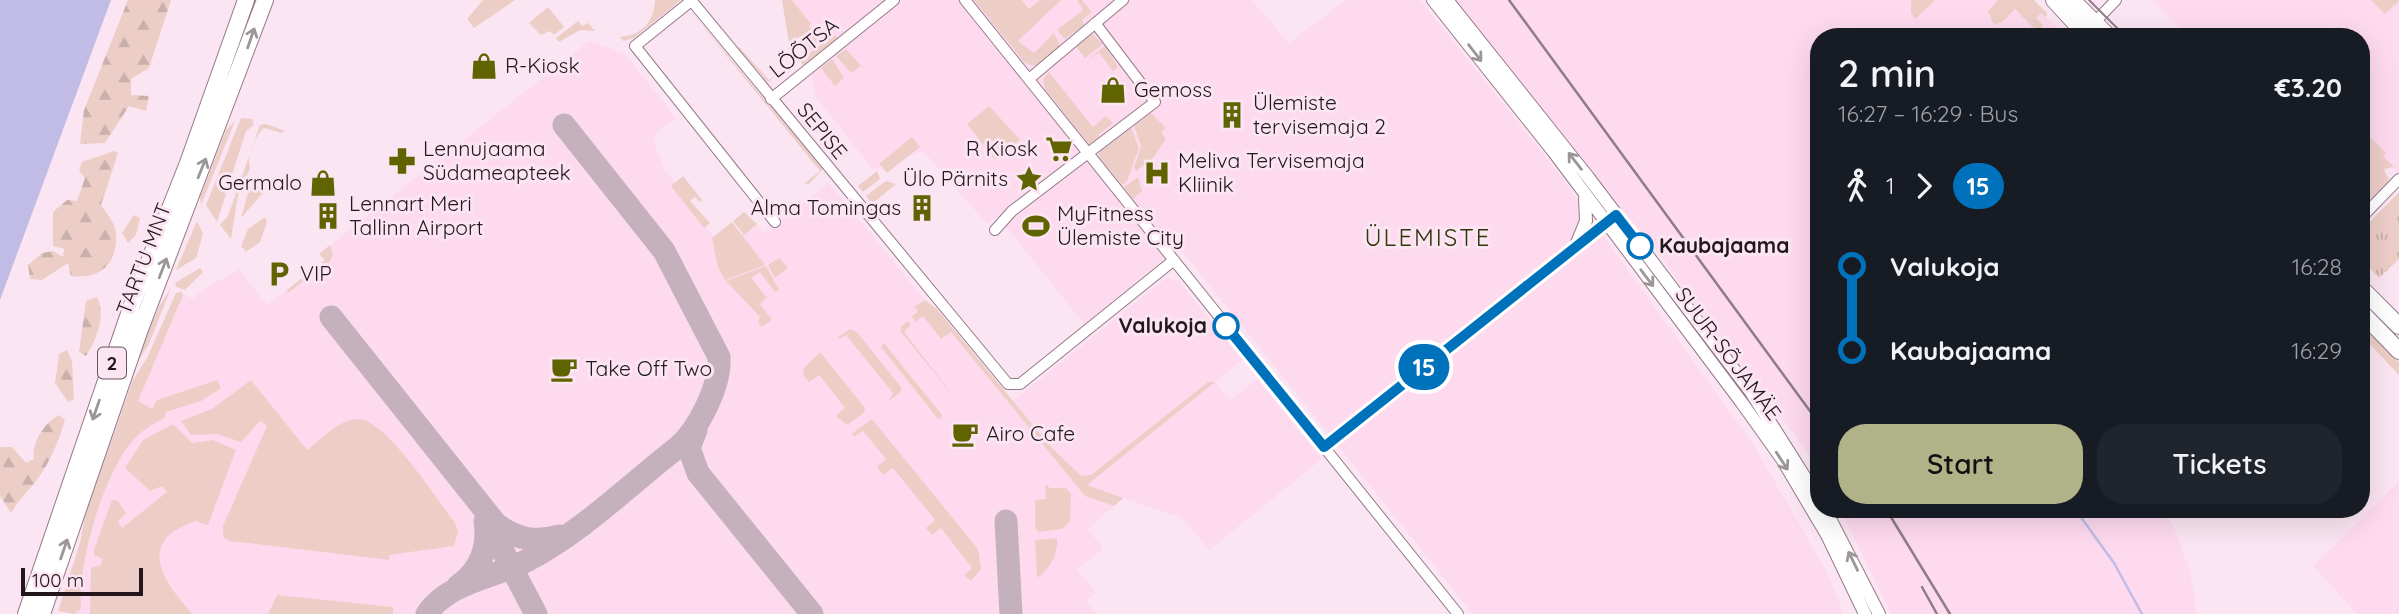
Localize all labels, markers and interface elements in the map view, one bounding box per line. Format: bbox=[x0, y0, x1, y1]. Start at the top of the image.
street label: LÕÕTSA bbox=[764, 11, 843, 83]
one-way arrow bbox=[246, 28, 258, 50]
one-way arrow bbox=[1468, 44, 1483, 62]
text: 2 min bbox=[1838, 49, 1936, 97]
shop icon: R-Kiosk bbox=[469, 51, 499, 81]
place label: R-Kiosk bbox=[505, 52, 580, 78]
text: €3.20 bbox=[2275, 71, 2342, 104]
shop icon: Gemoss bbox=[1098, 75, 1128, 105]
place label: Gemoss bbox=[1134, 76, 1212, 102]
place label: Ülemiste tervisemaja 2 bbox=[1253, 89, 1386, 139]
street label: SEPISE bbox=[792, 97, 853, 164]
text: 16:27 – 16:29 · Bus bbox=[1838, 99, 2018, 128]
building icon: Ülemiste tervisemaja 2 bbox=[1217, 100, 1247, 130]
supermarket icon: R Kiosk bbox=[1044, 134, 1074, 164]
place label: Lennujaama Südameapteek bbox=[423, 135, 571, 185]
place label: R Kiosk bbox=[966, 135, 1038, 161]
pharmacy icon: Lennujaama Südameapteek bbox=[387, 146, 417, 176]
place label: Meliva Tervisemaja Kliinik bbox=[1178, 147, 1365, 197]
one-way arrow bbox=[1567, 152, 1583, 170]
one-way arrow bbox=[197, 158, 210, 179]
hospital icon: Meliva Tervisemaja Kliinik bbox=[1142, 158, 1172, 188]
place icon: Ülo Pärnits bbox=[1014, 164, 1044, 194]
place label: Ülo Pärnits bbox=[903, 165, 1008, 191]
icon: walk bbox=[1838, 167, 1876, 205]
icon: forward bbox=[1905, 167, 1943, 205]
shop icon: Germalo bbox=[308, 168, 338, 198]
place label: Germalo bbox=[218, 169, 302, 195]
text: 1 bbox=[1886, 171, 1895, 200]
text: 15 bbox=[1967, 171, 1990, 201]
place label: Lennart Meri Tallinn Airport bbox=[349, 190, 483, 240]
building icon: Alma Tomingas bbox=[907, 193, 937, 223]
place label: Alma Tomingas bbox=[751, 194, 901, 220]
street label: TARTU MNT bbox=[110, 199, 176, 318]
place label: MyFitness Ülemiste City bbox=[1057, 200, 1184, 250]
building icon: Lennart Meri Tallinn Airport bbox=[313, 201, 343, 231]
sports icon: MyFitness Ülemiste City bbox=[1021, 211, 1051, 241]
district label: ÜLEMISTE bbox=[1365, 222, 1491, 252]
place label: Kaubajaama bbox=[1659, 232, 1789, 258]
marker: Kaubajaama bbox=[1627, 233, 1653, 259]
text: Valukoja bbox=[1890, 250, 2000, 283]
text: 16:28 bbox=[2292, 252, 2342, 281]
one-way arrow bbox=[158, 258, 171, 280]
parking icon: VIP bbox=[264, 259, 294, 289]
place label: VIP bbox=[300, 260, 332, 286]
one-way arrow bbox=[1639, 268, 1654, 287]
street label: SUUR-SÕJAMÄE bbox=[1670, 282, 1787, 425]
place label: Valukoja bbox=[1118, 312, 1207, 338]
marker: Valukoja bbox=[1213, 313, 1239, 339]
text: Kaubajaama bbox=[1890, 334, 2051, 367]
text: 16:29 bbox=[2291, 336, 2342, 365]
line badge: 15 bbox=[1392, 344, 1456, 390]
road number: 2 bbox=[98, 348, 126, 378]
text: 15 bbox=[1412, 352, 1436, 382]
cafe icon: Take Off Two bbox=[549, 354, 579, 384]
place label: Take Off Two bbox=[585, 355, 712, 381]
one-way arrow bbox=[89, 399, 101, 421]
cafe icon: Airo Cafe bbox=[950, 419, 980, 449]
place label: Airo Cafe bbox=[986, 420, 1075, 446]
button: Start bbox=[1838, 424, 2083, 504]
button: Tickets bbox=[2097, 424, 2342, 504]
one-way arrow bbox=[1776, 450, 1790, 470]
one-way arrow bbox=[59, 539, 71, 561]
one-way arrow bbox=[1845, 551, 1859, 572]
scale bar bbox=[21, 565, 144, 597]
text: 100 m bbox=[32, 568, 84, 592]

